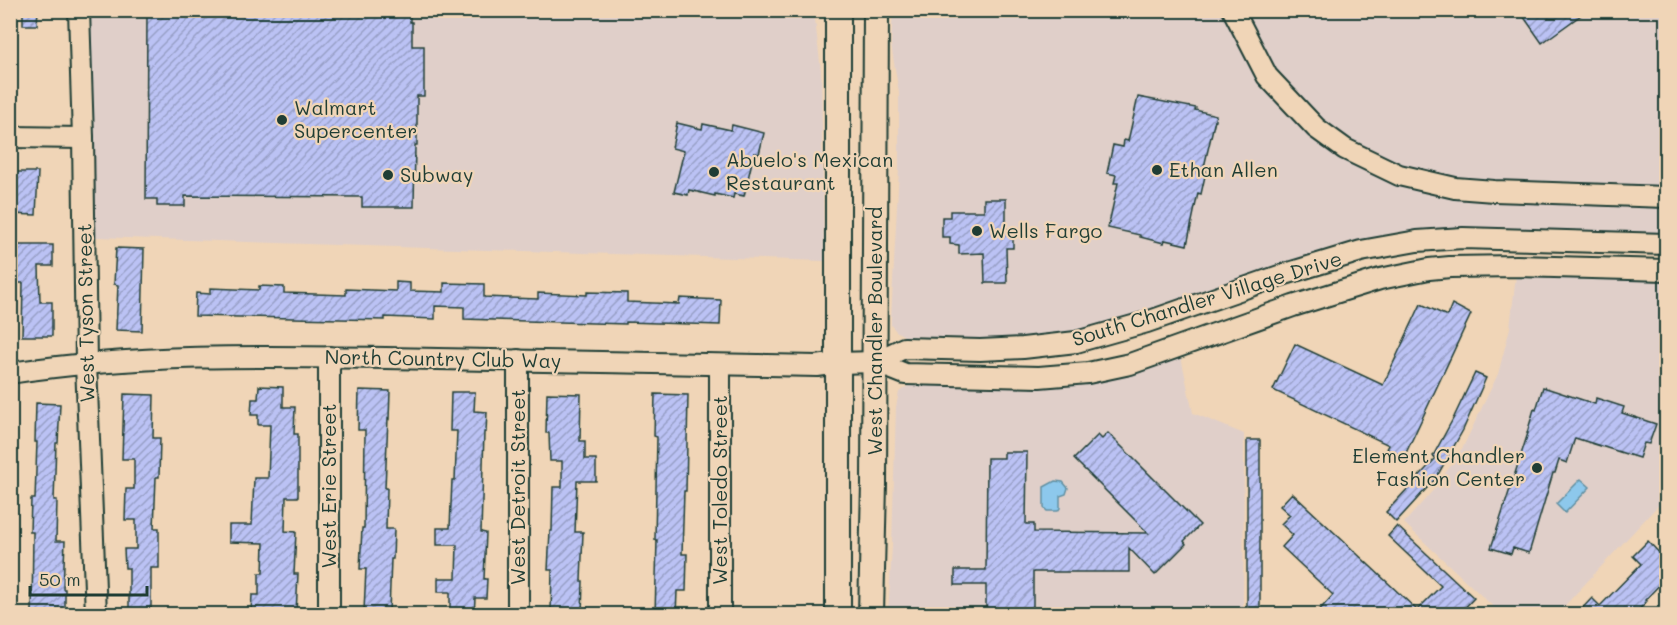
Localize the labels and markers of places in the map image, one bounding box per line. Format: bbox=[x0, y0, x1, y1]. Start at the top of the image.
place label: Walmart Supercenter bbox=[294, 94, 417, 143]
marker: Walmart Supercenter bbox=[275, 113, 289, 127]
place label: Abuelo's Mexican Restaurant bbox=[726, 146, 893, 195]
place label: Ethan Allen bbox=[1169, 156, 1278, 182]
place label: Subway bbox=[400, 161, 473, 187]
marker: Ethan Allen bbox=[1150, 163, 1164, 177]
marker: Abuelo's Mexican Restaurant bbox=[707, 165, 721, 179]
marker: Subway bbox=[381, 168, 395, 182]
place label: Wells Fargo bbox=[989, 217, 1102, 243]
marker: Wells Fargo bbox=[970, 224, 984, 238]
place label: Element Chandler Fashion Center bbox=[1352, 442, 1525, 491]
marker: Element Chandler Fashion Center bbox=[1530, 461, 1544, 475]

